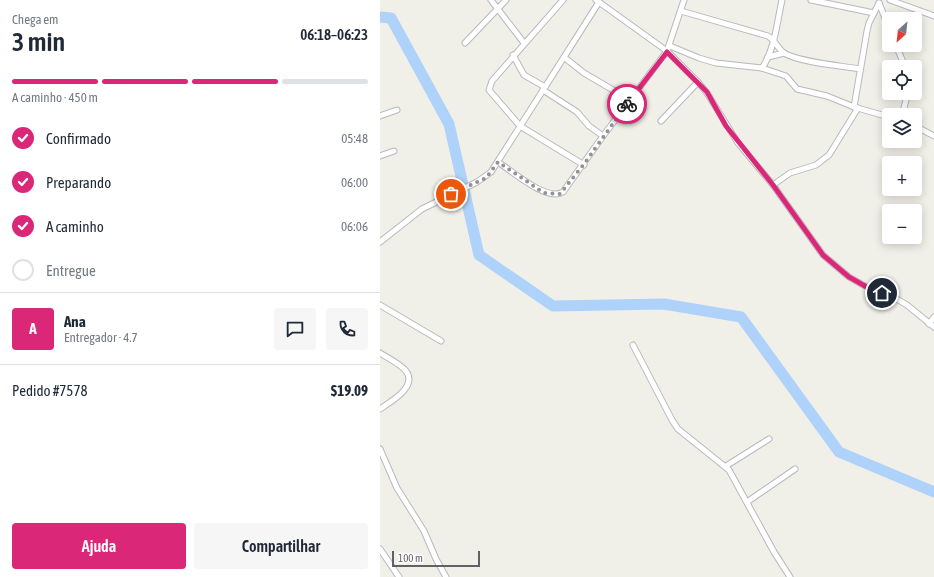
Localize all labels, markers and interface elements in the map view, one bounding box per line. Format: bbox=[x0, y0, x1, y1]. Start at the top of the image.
text: Chega em bbox=[12, 12, 58, 27]
north arrow bbox=[882, 12, 922, 52]
map controls bbox=[882, 12, 922, 244]
text: 06:18–06:23 bbox=[300, 26, 368, 43]
text: 3 min bbox=[12, 27, 65, 57]
button: locate bbox=[882, 60, 922, 100]
courier bbox=[607, 84, 647, 124]
text: A caminho · 450 m bbox=[12, 90, 98, 105]
icon: bike bbox=[616, 93, 638, 115]
button: layers bbox=[882, 108, 922, 148]
icon: check bbox=[12, 127, 34, 149]
text: Confirmado bbox=[46, 130, 111, 147]
text: 05:48 bbox=[341, 131, 368, 146]
button: + bbox=[882, 156, 922, 196]
icon: check bbox=[12, 171, 34, 193]
text: Preparando bbox=[46, 174, 111, 191]
text: 06:00 bbox=[341, 175, 368, 190]
pin bbox=[434, 177, 468, 211]
icon: bag bbox=[440, 183, 462, 205]
button: − bbox=[882, 204, 922, 244]
icon: check bbox=[12, 215, 34, 237]
text: A caminho bbox=[46, 218, 104, 235]
text: 06:06 bbox=[341, 219, 368, 234]
text: Entregue bbox=[46, 262, 96, 279]
pin bbox=[865, 276, 899, 310]
icon: home bbox=[871, 282, 893, 304]
button: chat bbox=[274, 308, 316, 350]
button: phone bbox=[326, 308, 368, 350]
text: Ana bbox=[64, 313, 86, 330]
text: A bbox=[29, 320, 37, 337]
text: Entregador · 4.7 bbox=[64, 330, 138, 345]
text: Pedido #7578 bbox=[12, 382, 88, 399]
text: $19.09 bbox=[331, 382, 368, 399]
button: Ajuda bbox=[12, 523, 186, 569]
button: Compartilhar bbox=[194, 523, 368, 569]
scale bar bbox=[392, 549, 480, 568]
text: 100 m bbox=[398, 552, 423, 564]

